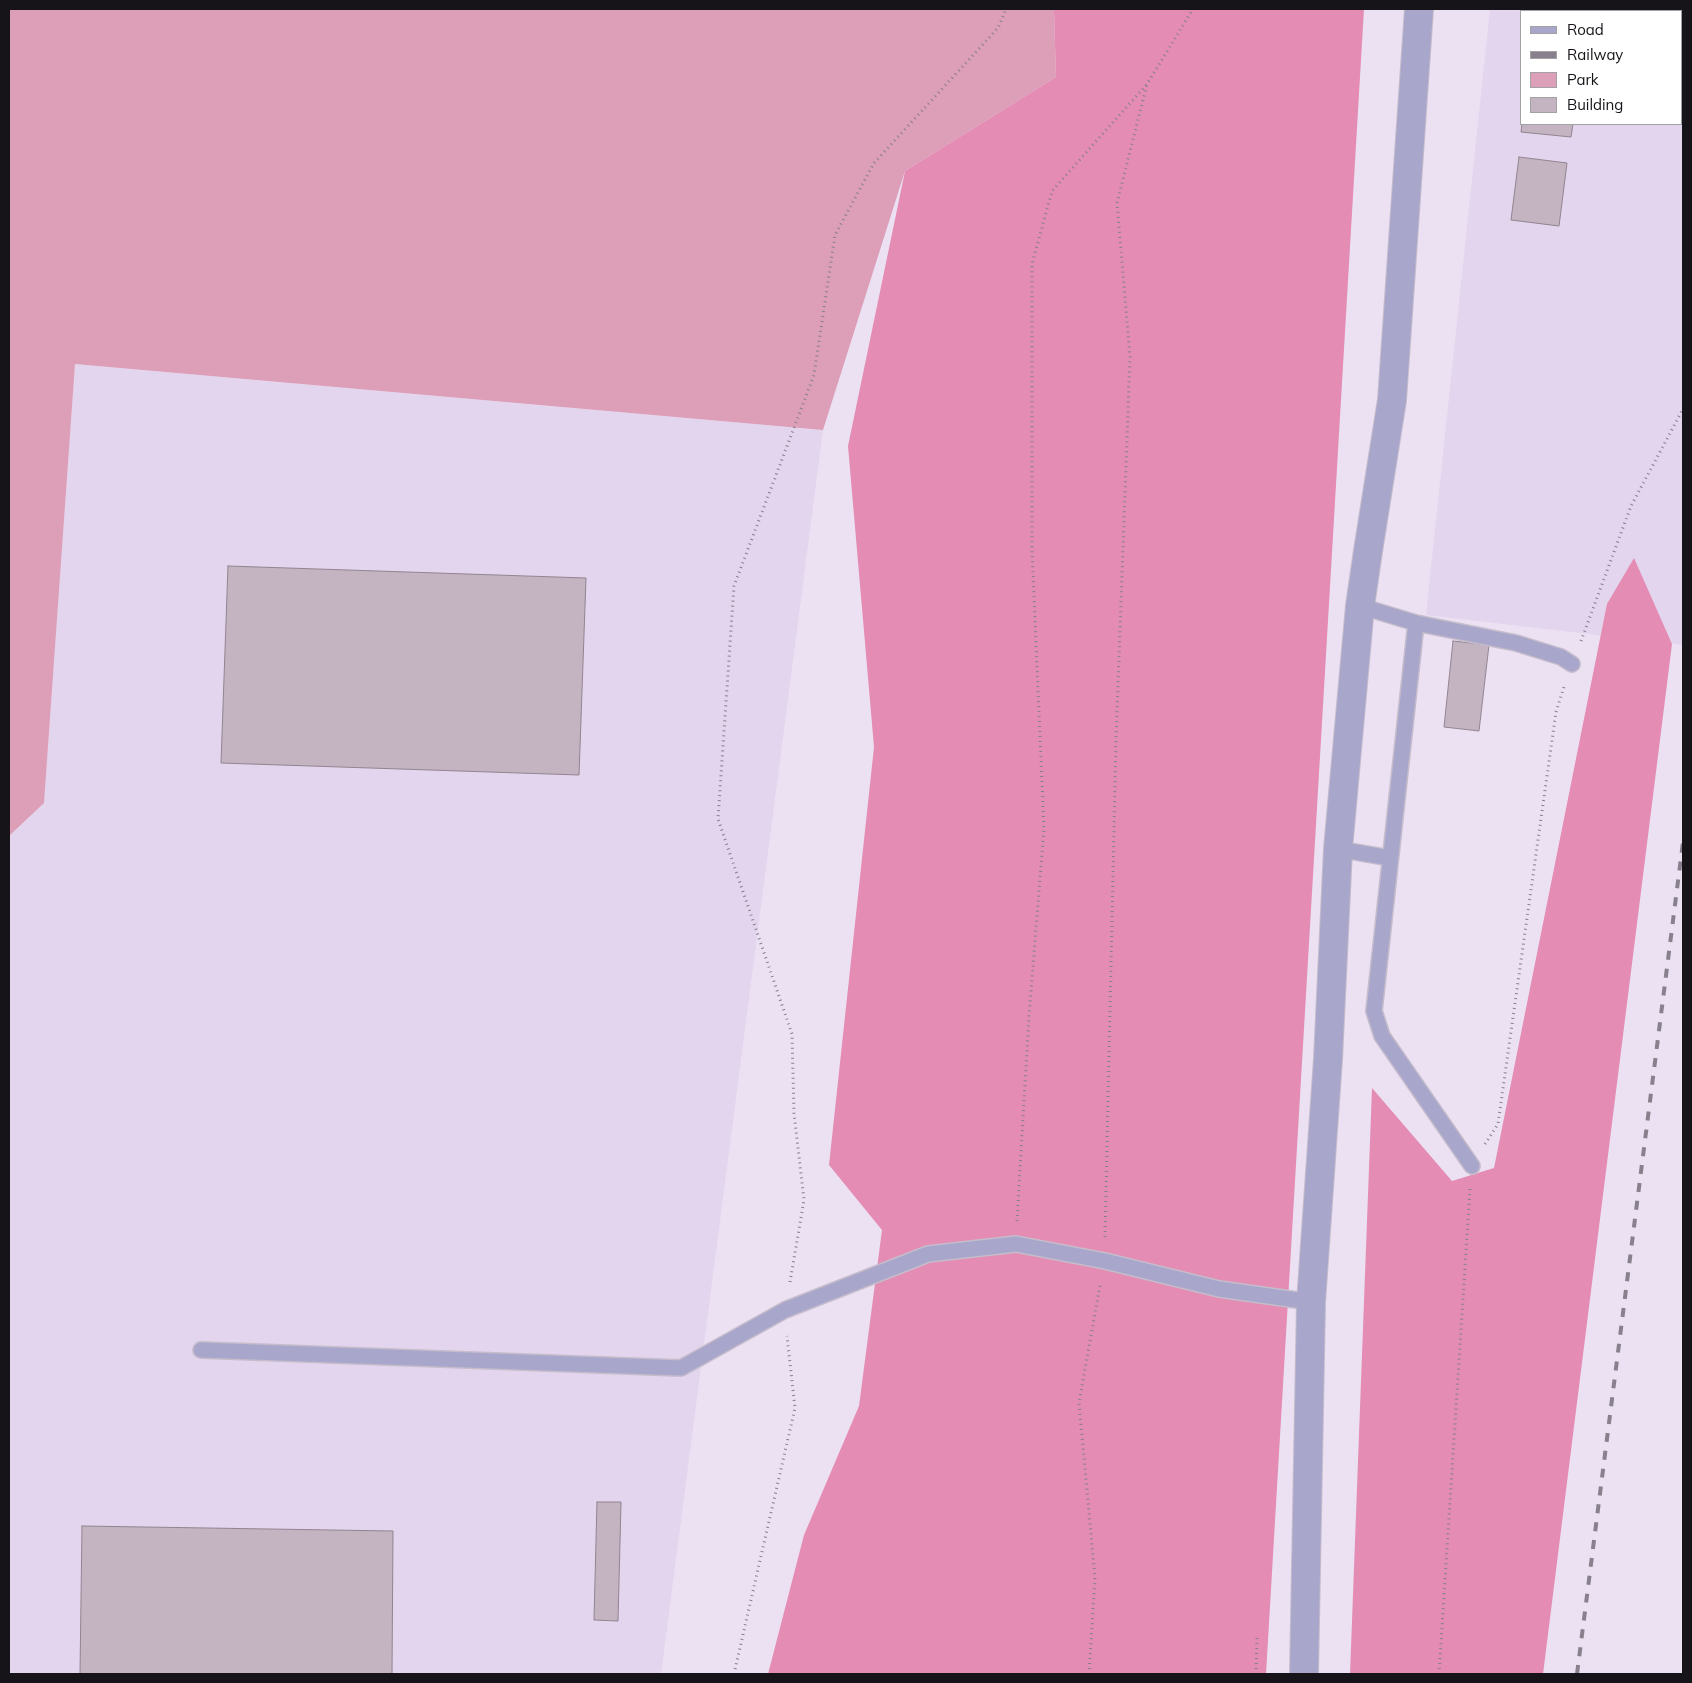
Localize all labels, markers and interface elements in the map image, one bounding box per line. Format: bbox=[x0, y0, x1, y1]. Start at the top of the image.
legend bbox=[1520, 10, 1682, 125]
text: Road bbox=[1567, 20, 1604, 39]
text: Railway bbox=[1567, 45, 1623, 64]
text: Park bbox=[1567, 70, 1599, 89]
text: Building bbox=[1567, 95, 1623, 114]

